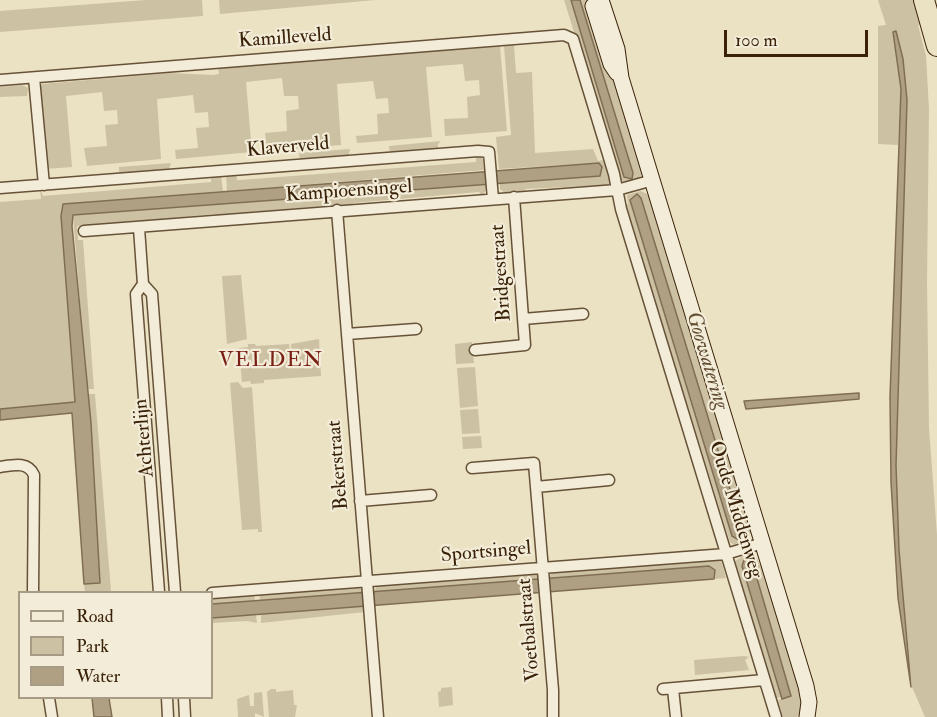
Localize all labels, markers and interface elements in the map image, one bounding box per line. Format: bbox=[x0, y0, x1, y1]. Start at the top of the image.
scale bar bbox=[727, 18, 871, 56]
street label: Kamilleveld bbox=[238, 24, 332, 54]
text: 100 m bbox=[735, 29, 778, 52]
street label: Klaverveld bbox=[246, 132, 330, 164]
street label: Kampioensingel bbox=[285, 176, 413, 208]
street label: Bridgestraat bbox=[487, 224, 517, 322]
water label: Goowatering bbox=[679, 309, 733, 413]
district label: VELDEN bbox=[219, 348, 323, 374]
street label: Achterlijn bbox=[130, 398, 160, 478]
street label: Bekerstraat bbox=[323, 419, 355, 511]
street label: Oude Middenweg bbox=[703, 439, 767, 581]
street label: Sportsingel bbox=[440, 537, 532, 569]
street label: Voetbalstraat bbox=[514, 577, 546, 683]
legend bbox=[18, 591, 213, 699]
text: Road bbox=[76, 605, 114, 628]
text: Park bbox=[76, 635, 109, 658]
text: Water bbox=[76, 665, 120, 688]

